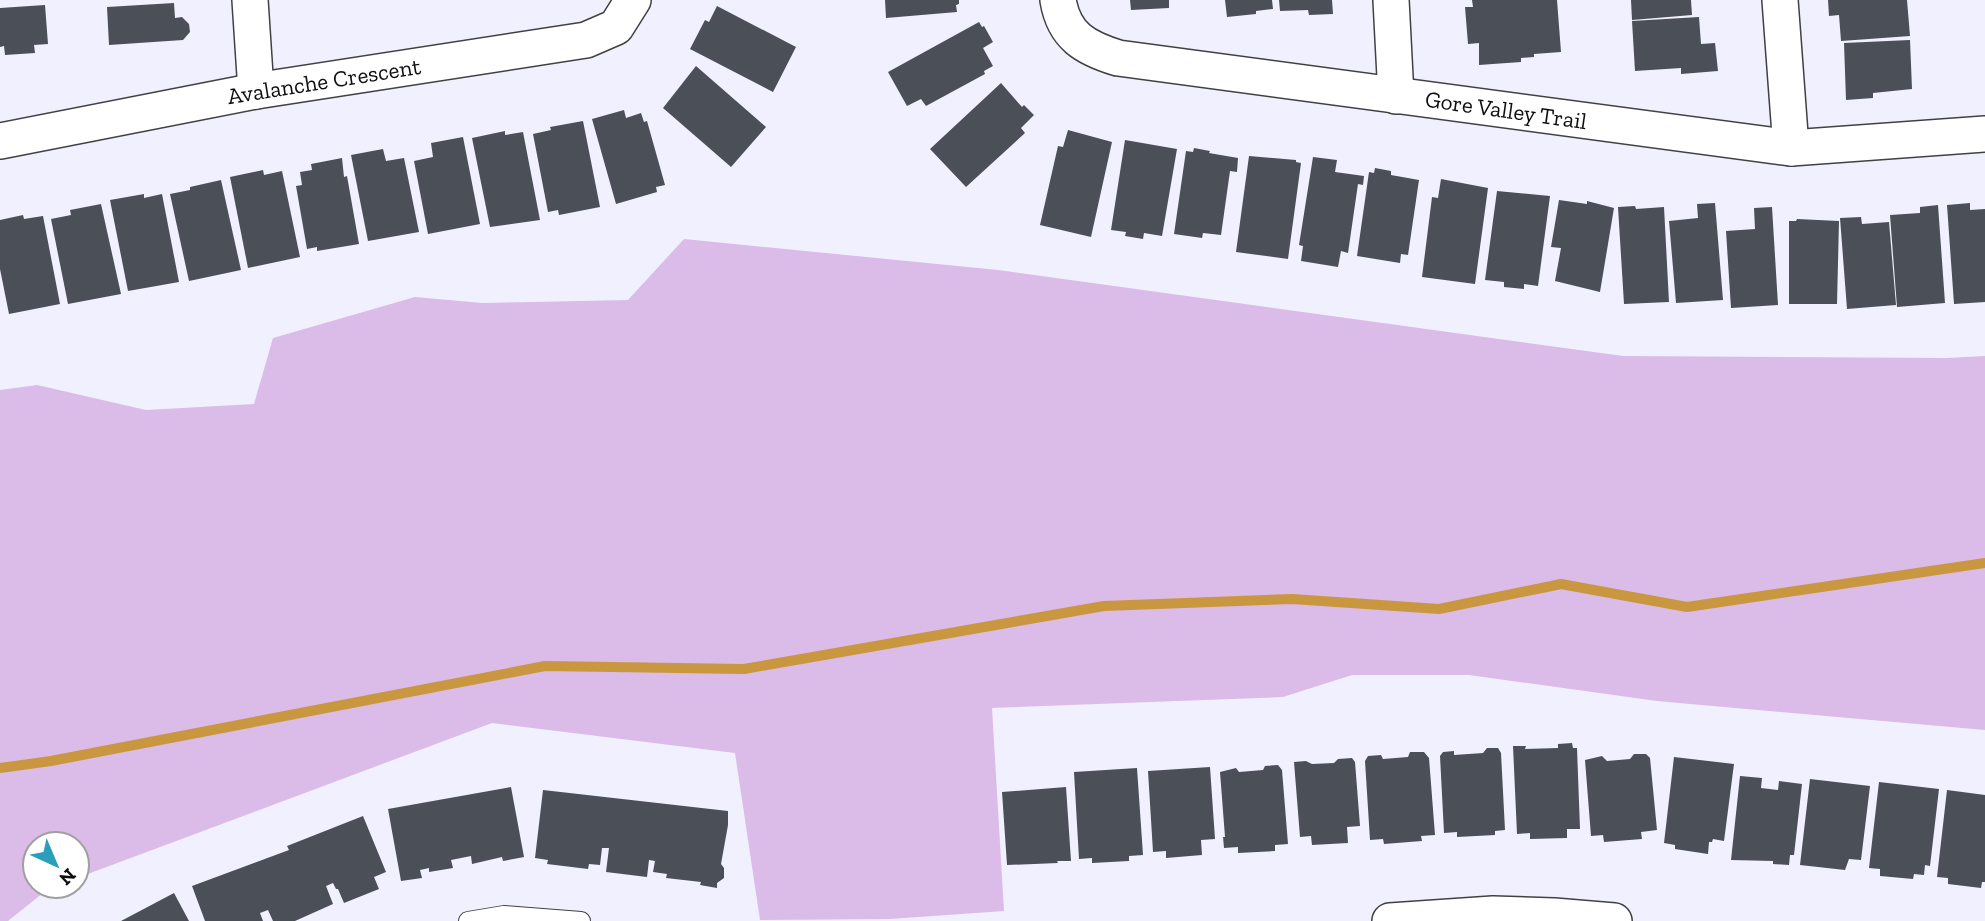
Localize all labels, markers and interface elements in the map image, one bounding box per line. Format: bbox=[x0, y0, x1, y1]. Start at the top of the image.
street label: Avalanche Crescent bbox=[225, 52, 423, 110]
street label: Gore Valley Trail bbox=[1423, 85, 1589, 135]
north arrow bbox=[21, 830, 91, 900]
text: N bbox=[54, 864, 81, 890]

